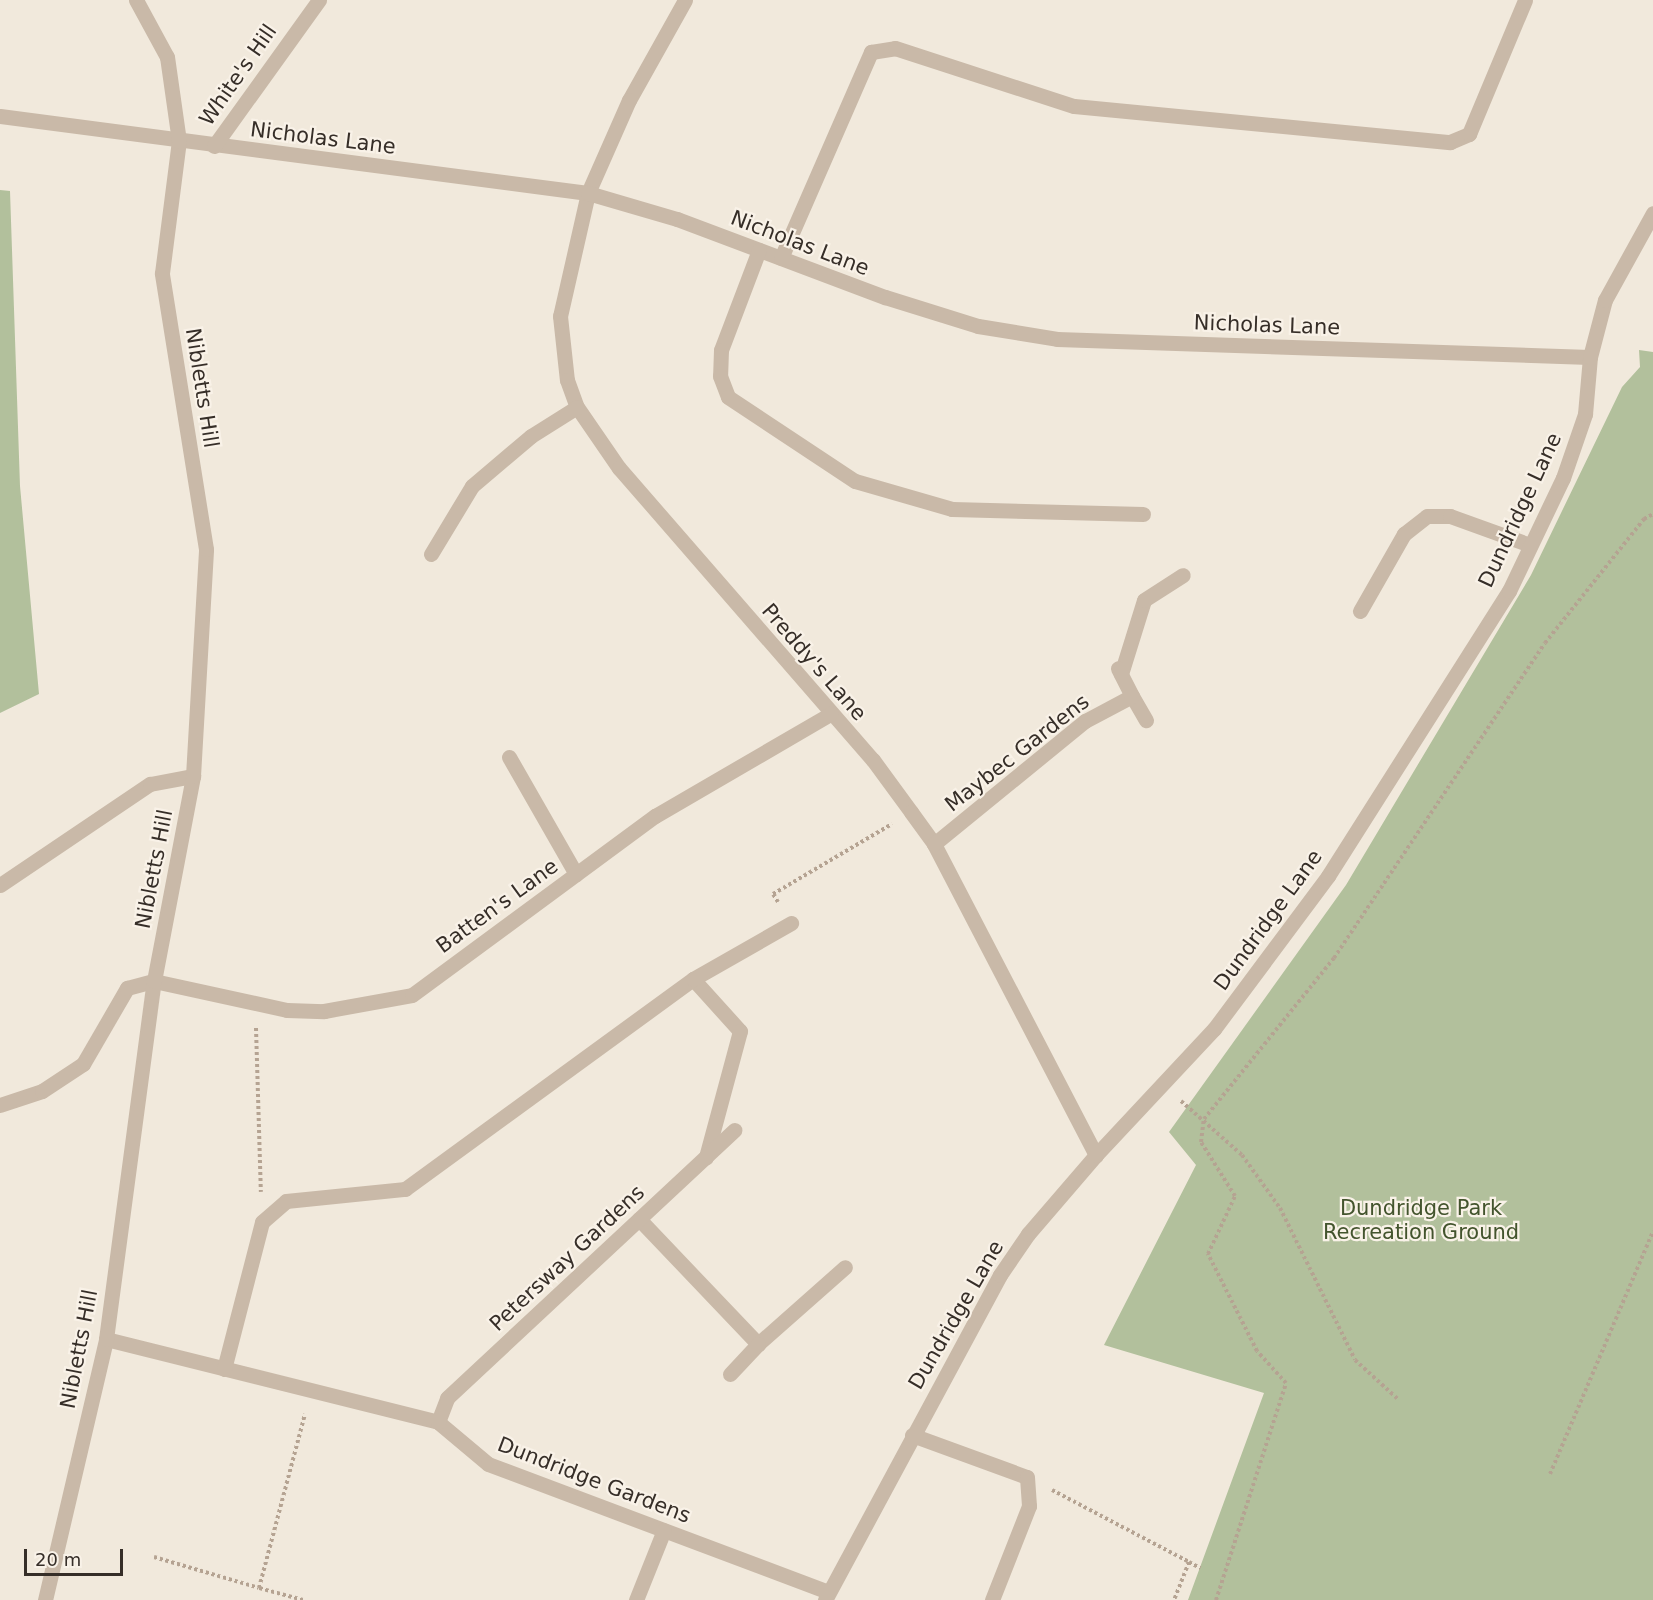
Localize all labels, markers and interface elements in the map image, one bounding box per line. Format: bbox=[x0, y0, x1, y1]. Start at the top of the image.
street label: White's Hill bbox=[194, 20, 282, 130]
street label: Nicholas Lane bbox=[249, 117, 397, 159]
street label: Nicholas Lane bbox=[727, 205, 873, 281]
street label: Nicholas Lane bbox=[1193, 310, 1341, 340]
street label: Nibletts Hill bbox=[180, 326, 224, 450]
street label: Dundridge Lane bbox=[1473, 429, 1567, 591]
street label: Preddy's Lane bbox=[756, 598, 872, 726]
street label: Maybec Gardens bbox=[940, 689, 1094, 817]
street label: Nibletts Hill bbox=[130, 807, 178, 931]
street label: Dundridge Lane bbox=[1209, 845, 1327, 995]
street label: Batten's Lane bbox=[431, 853, 563, 959]
street label: Petersway Gardens bbox=[484, 1180, 650, 1336]
park label: Dundridge Park Recreation Ground bbox=[1323, 1195, 1519, 1245]
street label: Dundridge Lane bbox=[903, 1236, 1009, 1394]
street label: Nibletts Hill bbox=[55, 1287, 103, 1411]
street label: Dundridge Gardens bbox=[494, 1432, 694, 1528]
scale bar bbox=[27, 1537, 126, 1575]
text: 20 m bbox=[35, 1549, 81, 1570]

